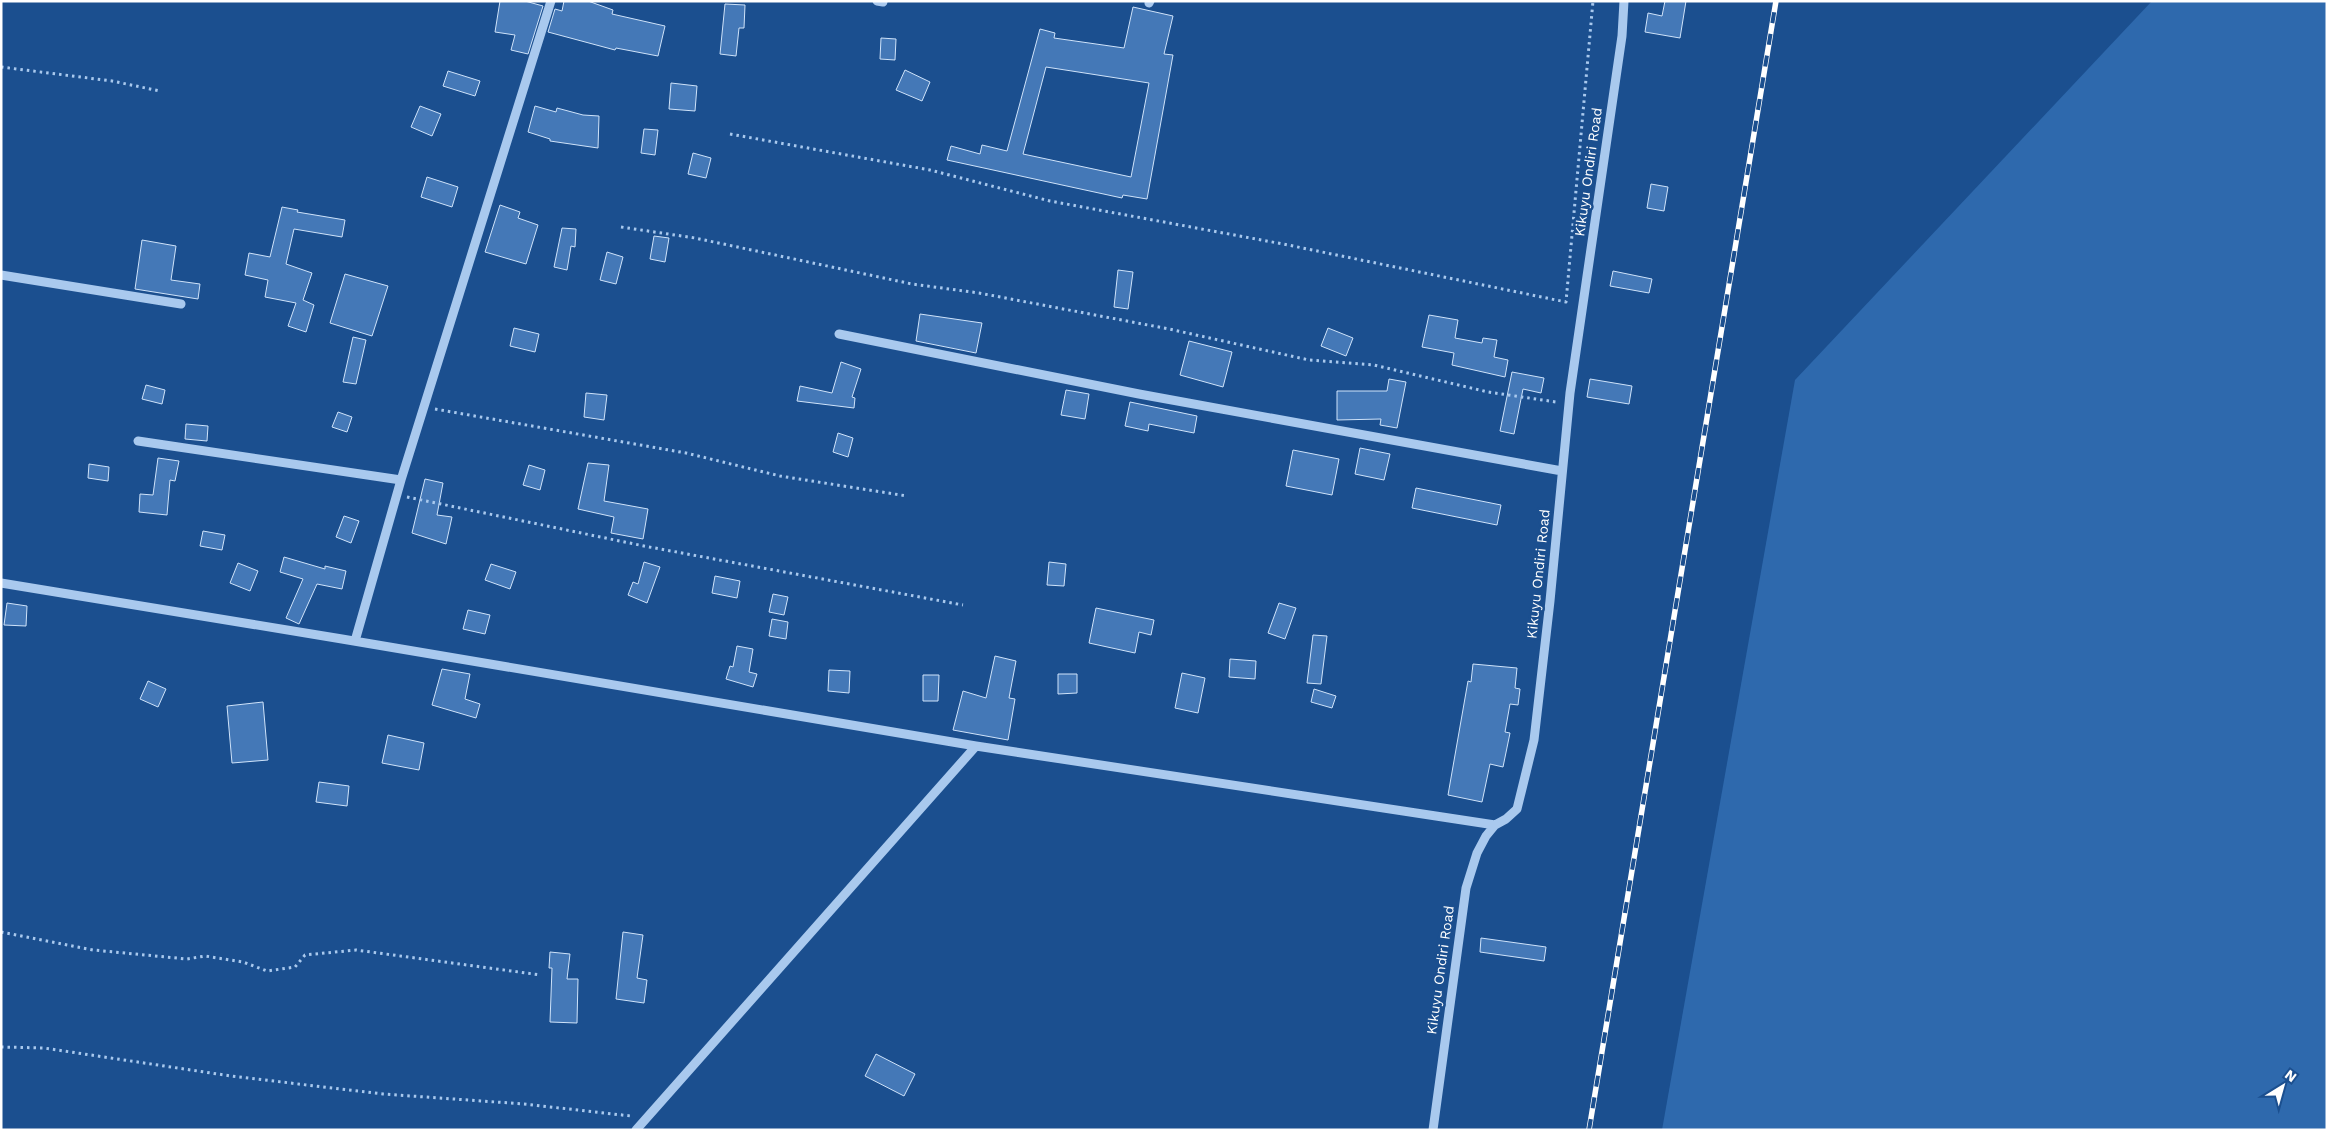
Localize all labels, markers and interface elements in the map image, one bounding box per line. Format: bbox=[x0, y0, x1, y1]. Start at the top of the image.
street label: Kikuyu Ondiri Road bbox=[1571, 106, 1605, 238]
street label: Kikuyu Ondiri Road bbox=[1523, 508, 1553, 640]
street label: Kikuyu Ondiri Road bbox=[1423, 904, 1457, 1036]
north arrow bbox=[2258, 1061, 2308, 1111]
text: N bbox=[2282, 1066, 2300, 1085]

